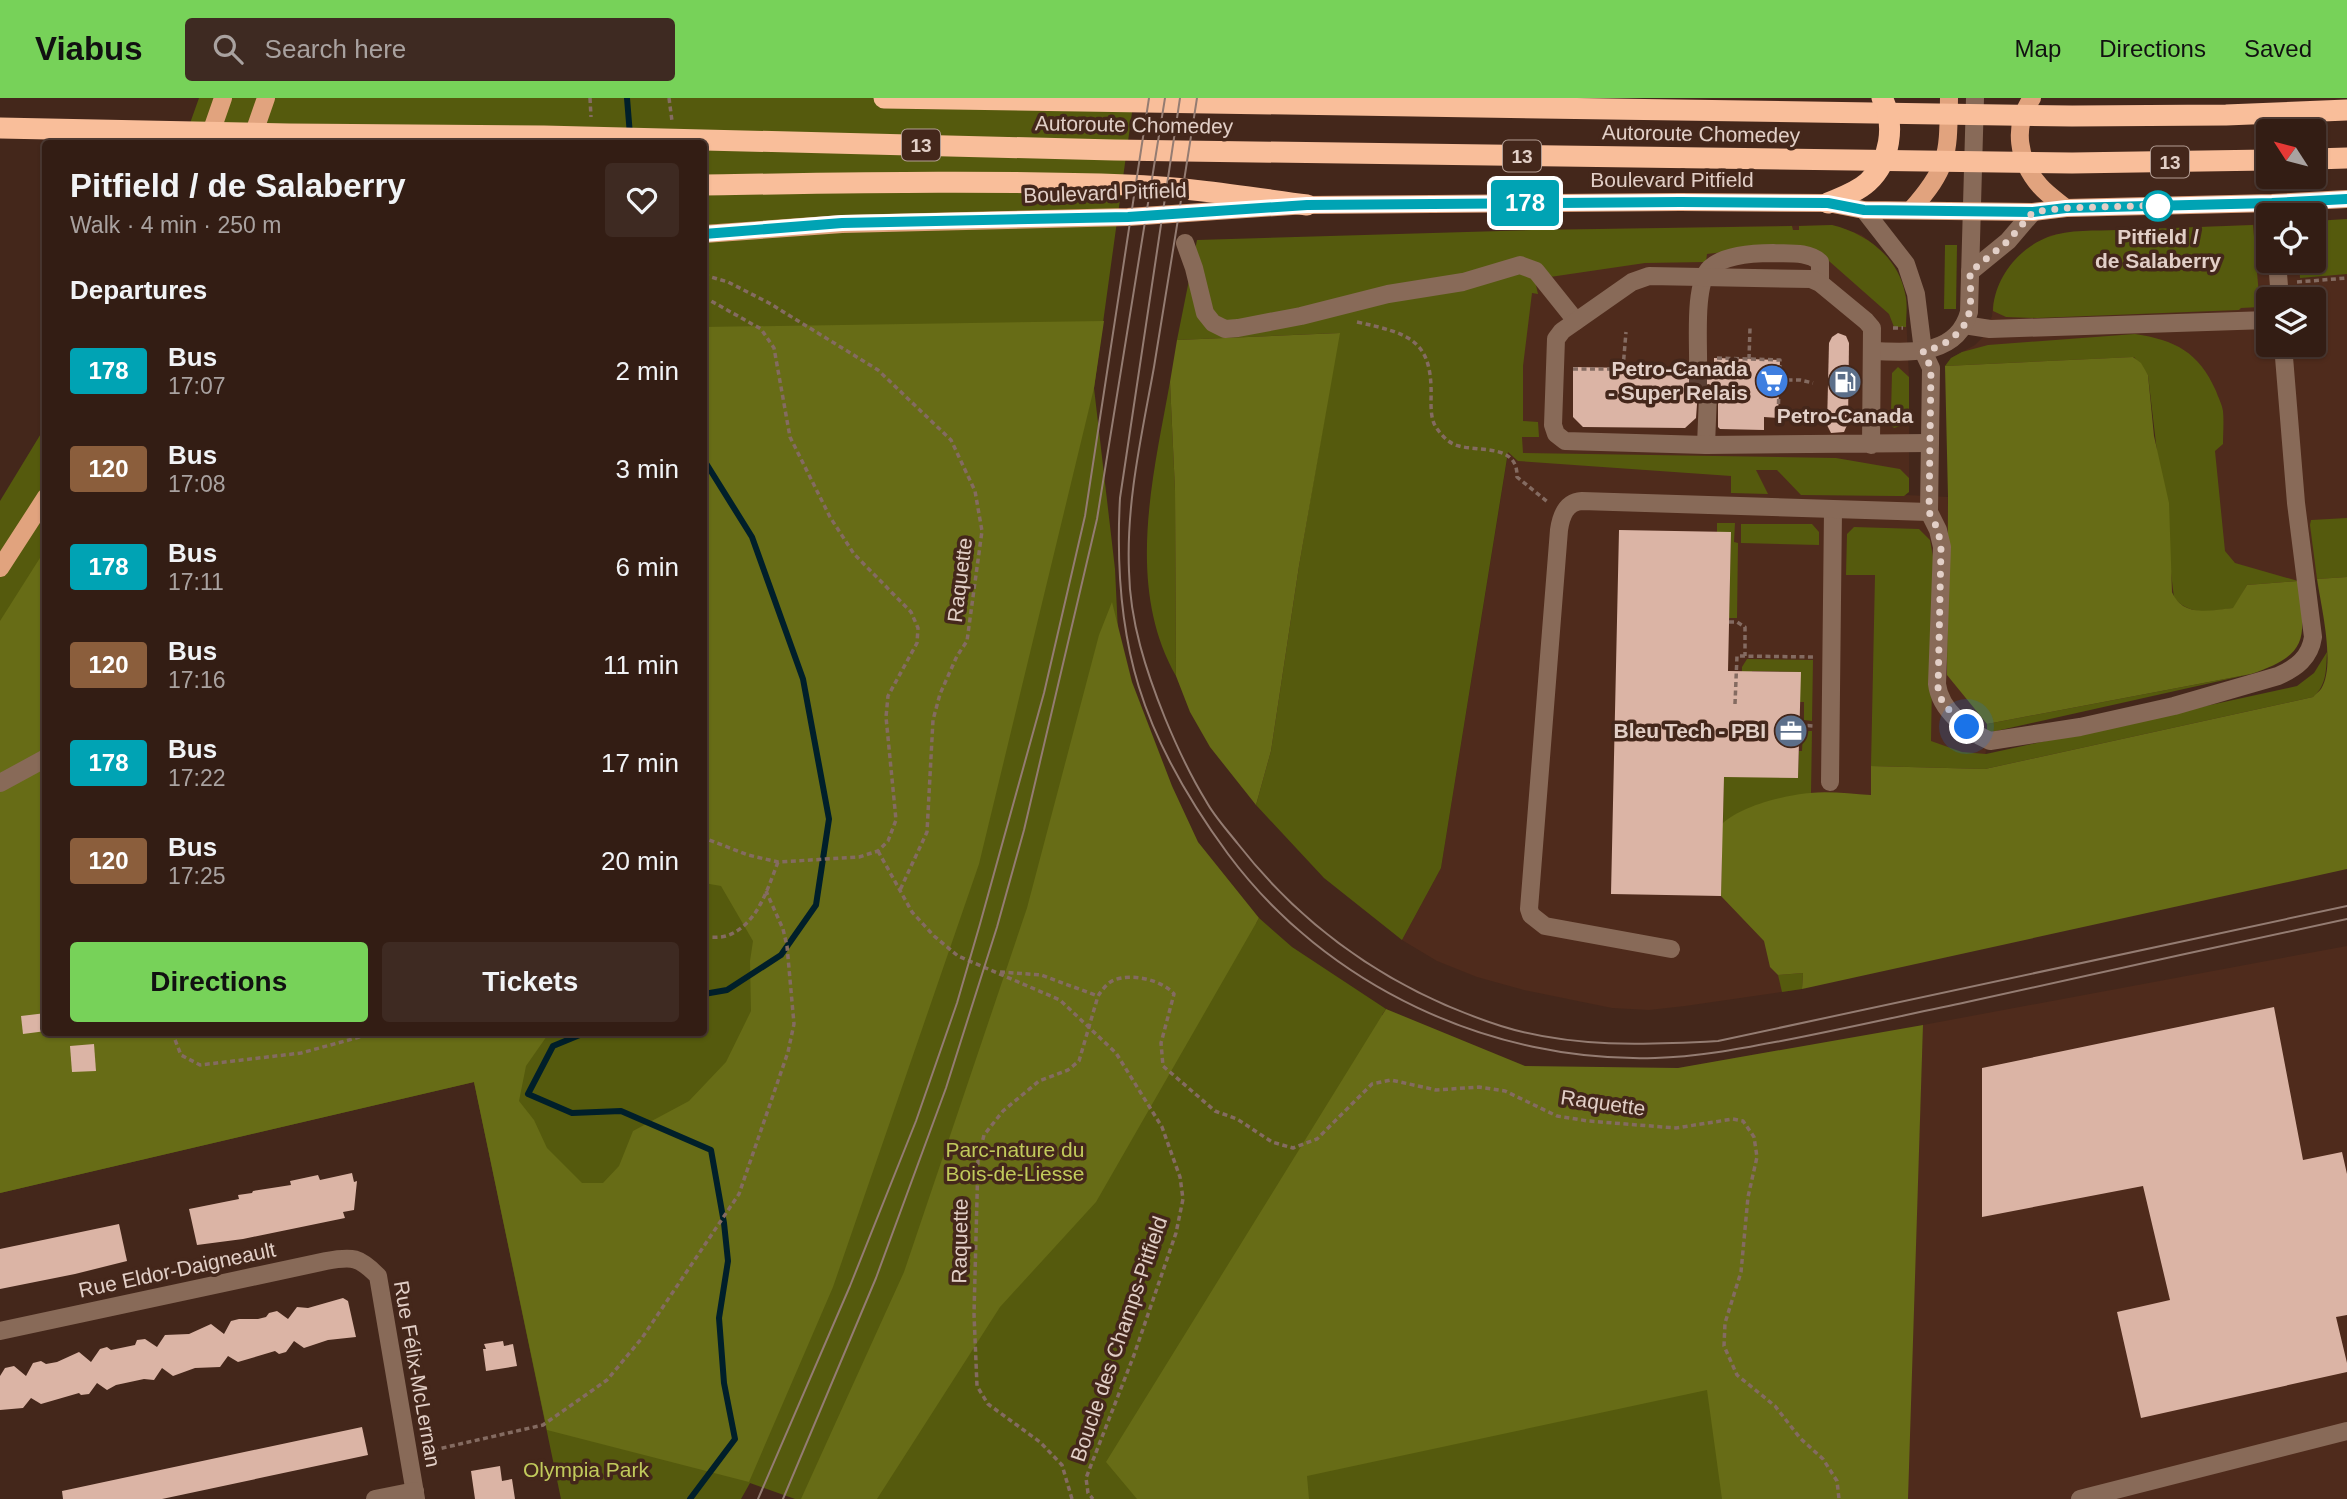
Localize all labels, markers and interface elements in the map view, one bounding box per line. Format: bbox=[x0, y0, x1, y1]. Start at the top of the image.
search box bbox=[185, 18, 675, 81]
text: Viabus bbox=[35, 30, 143, 67]
icon: search bbox=[209, 30, 247, 68]
text: Search here bbox=[265, 34, 406, 64]
text: Map bbox=[2015, 35, 2061, 62]
text: Directions bbox=[2099, 35, 2206, 62]
text: Saved bbox=[2244, 35, 2312, 62]
street label: Autoroute Chomedey bbox=[1035, 111, 1234, 138]
north arrow bbox=[2256, 119, 2326, 189]
map controls bbox=[2256, 119, 2326, 357]
street label: Autoroute Chomedey bbox=[1602, 120, 1801, 147]
road number: 13 bbox=[902, 130, 940, 160]
road number: 13 bbox=[1503, 141, 1541, 172]
road number: 13 bbox=[2151, 146, 2189, 178]
button: heart bbox=[605, 163, 679, 237]
text: Pitfield / de Salaberry bbox=[70, 167, 406, 204]
street label: Boulevard Pitfield bbox=[1590, 168, 1754, 191]
street label: Boulevard Pitfield bbox=[1023, 178, 1187, 207]
line badge: 178 bbox=[1485, 180, 1565, 226]
text: 178 bbox=[1505, 189, 1545, 216]
marker: Pitfield / de Salaberry bbox=[2143, 191, 2173, 221]
button: locate bbox=[2256, 203, 2326, 273]
text: Walk · 4 min · 250 m bbox=[70, 212, 281, 238]
place label: Pitfield / de Salaberry bbox=[2095, 225, 2221, 272]
text: Departures bbox=[70, 275, 207, 305]
button: layers bbox=[2256, 287, 2326, 357]
text: Bus bbox=[168, 342, 217, 372]
text: 2 min bbox=[615, 356, 679, 386]
text: 178 bbox=[88, 357, 129, 384]
place label: Petro-Canada - Super Relais bbox=[1608, 357, 1748, 404]
supermarket icon: Petro-Canada - Super Relais bbox=[1753, 362, 1791, 400]
fuel station icon: Petro-Canada bbox=[1826, 363, 1864, 401]
text: 17:07 bbox=[168, 373, 226, 399]
place label: Petro-Canada bbox=[1777, 404, 1914, 427]
text: Bus bbox=[168, 440, 217, 470]
text: 3 min bbox=[615, 454, 679, 484]
text: 120 bbox=[88, 455, 129, 482]
text: 17:08 bbox=[168, 471, 226, 497]
street label: Raquette bbox=[943, 536, 976, 624]
text: Bus bbox=[168, 538, 217, 568]
text: 6 min bbox=[615, 552, 679, 582]
text: 178 bbox=[88, 553, 129, 580]
text: 17:11 bbox=[168, 569, 224, 595]
text: Bus bbox=[168, 636, 217, 666]
text: 11 min bbox=[603, 650, 679, 680]
text: 120 bbox=[88, 651, 129, 678]
text: 17:16 bbox=[168, 667, 226, 693]
your location bbox=[1949, 709, 1984, 744]
office icon: Bleu Tech - PBI bbox=[1772, 712, 1810, 750]
place label: Bleu Tech - PBI bbox=[1614, 719, 1766, 742]
text: Bus bbox=[168, 734, 217, 764]
text: 17 min bbox=[601, 748, 679, 778]
text: 178 bbox=[88, 749, 129, 776]
text: 17:22 bbox=[168, 765, 226, 791]
text: Bus bbox=[168, 832, 217, 862]
text: 20 min bbox=[601, 846, 679, 876]
text: 120 bbox=[88, 847, 129, 874]
text: 17:25 bbox=[168, 863, 226, 889]
button: Directions bbox=[70, 942, 368, 1022]
button: Tickets bbox=[382, 942, 679, 1022]
street label: Raquette bbox=[1559, 1085, 1647, 1120]
park label: Parc-nature du Bois-de-Liesse bbox=[946, 1138, 1084, 1185]
street label: Raquette bbox=[947, 1198, 972, 1284]
street label: Boucle des Champs-Pitfield bbox=[1066, 1213, 1171, 1465]
street label: Rue Eldor-Daigneault bbox=[76, 1237, 278, 1302]
street label: Rue Félix-McLernan bbox=[390, 1279, 445, 1469]
park label: Olympia Park bbox=[523, 1458, 650, 1481]

